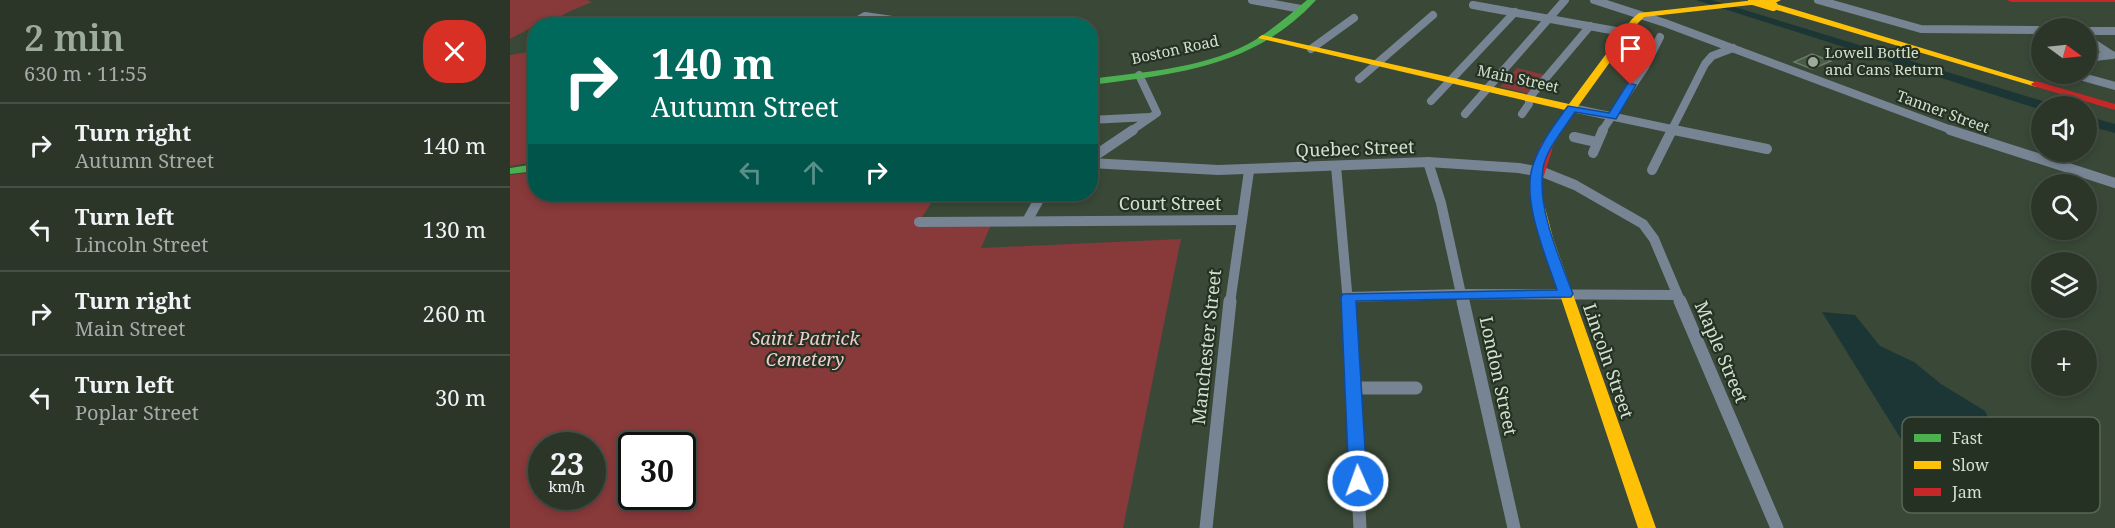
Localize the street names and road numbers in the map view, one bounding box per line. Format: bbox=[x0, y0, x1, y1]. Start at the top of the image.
street label: Boston Road bbox=[1129, 30, 1220, 68]
street label: Main Street bbox=[1476, 60, 1561, 96]
street label: Tanner Street bbox=[1894, 85, 1993, 137]
street label: Quebec Street bbox=[1295, 134, 1415, 162]
street label: Court Street bbox=[1119, 191, 1221, 215]
street label: Manchester Street bbox=[1186, 268, 1226, 426]
street label: Maple Street bbox=[1690, 297, 1754, 406]
street label: Lincoln Street bbox=[1578, 300, 1640, 421]
street label: London Street bbox=[1475, 314, 1523, 438]

